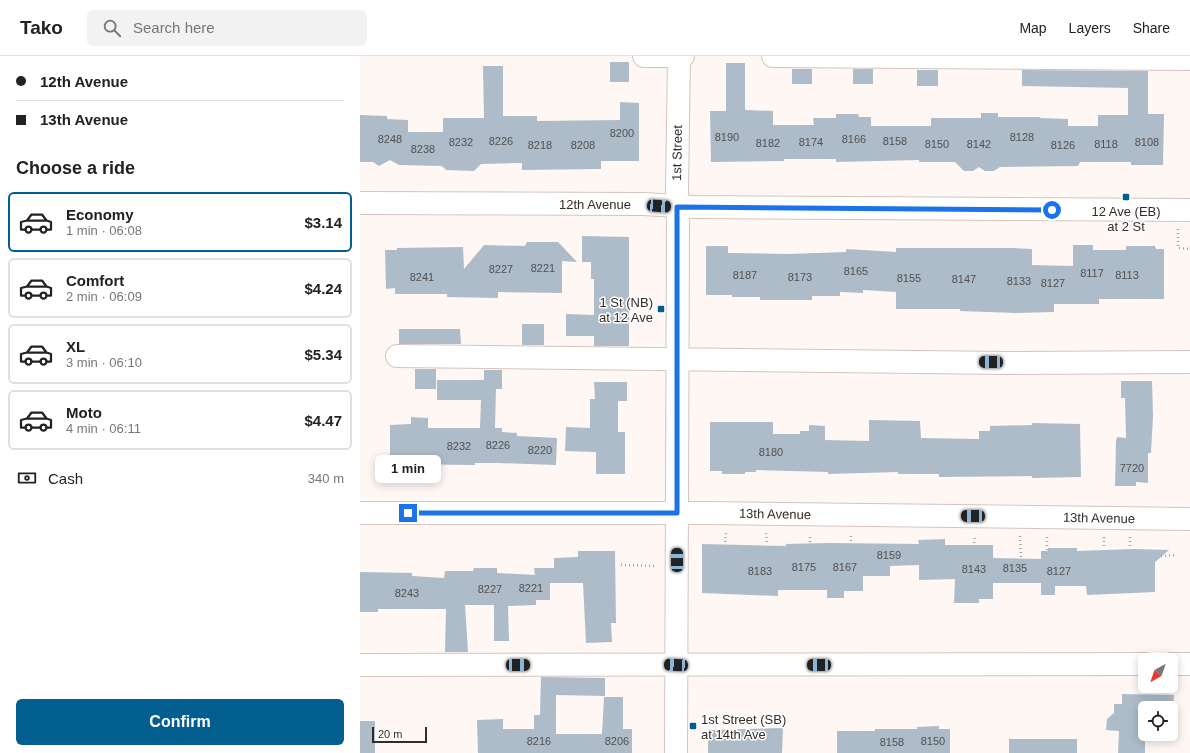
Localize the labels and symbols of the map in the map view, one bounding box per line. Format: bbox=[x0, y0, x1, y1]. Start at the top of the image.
street label: 1st Street bbox=[669, 125, 685, 181]
house number: 8200 bbox=[610, 127, 634, 139]
house number: 8190 bbox=[715, 131, 739, 143]
house number: 8128 bbox=[1010, 131, 1034, 143]
house number: 8248 bbox=[378, 133, 402, 145]
house number: 8166 bbox=[842, 133, 866, 145]
house number: 8226 bbox=[489, 135, 513, 147]
house number: 8158 bbox=[883, 135, 907, 147]
house number: 8232 bbox=[449, 136, 473, 148]
house number: 8174 bbox=[799, 136, 823, 148]
house number: 8108 bbox=[1135, 136, 1159, 148]
house number: 8182 bbox=[756, 137, 780, 149]
house number: 8150 bbox=[925, 138, 949, 150]
house number: 8142 bbox=[967, 138, 991, 150]
house number: 8118 bbox=[1094, 138, 1118, 150]
house number: 8218 bbox=[528, 139, 552, 151]
house number: 8208 bbox=[571, 139, 595, 151]
house number: 8126 bbox=[1051, 139, 1075, 151]
house number: 8238 bbox=[411, 143, 435, 155]
marker: 12 Ave (EB) at 2 St bbox=[1121, 192, 1131, 202]
street label: 12th Avenue bbox=[559, 197, 631, 212]
car bbox=[647, 199, 671, 213]
route start bbox=[1043, 201, 1061, 219]
place label: 12 Ave (EB) at 2 St bbox=[1091, 204, 1161, 234]
house number: 8221 bbox=[531, 262, 555, 274]
house number: 8227 bbox=[489, 263, 513, 275]
house number: 8165 bbox=[844, 265, 868, 277]
house number: 8117 bbox=[1080, 267, 1104, 279]
house number: 8187 bbox=[733, 269, 757, 281]
house number: 8113 bbox=[1115, 269, 1139, 281]
house number: 8241 bbox=[410, 271, 434, 283]
house number: 8173 bbox=[788, 271, 812, 283]
house number: 8155 bbox=[897, 272, 921, 284]
house number: 8147 bbox=[952, 273, 976, 285]
house number: 8133 bbox=[1007, 275, 1031, 287]
house number: 8127 bbox=[1041, 277, 1065, 289]
place label: 1 St (NB) at 12 Ave bbox=[599, 295, 653, 325]
marker: 1 St (NB) at 12 Ave bbox=[656, 304, 666, 314]
car bbox=[979, 356, 1003, 368]
house number: 8226 bbox=[486, 439, 510, 451]
house number: 8232 bbox=[447, 440, 471, 452]
house number: 8220 bbox=[528, 444, 552, 456]
house number: 8180 bbox=[759, 446, 783, 458]
callout: 1 min bbox=[375, 455, 441, 483]
house number: 7720 bbox=[1120, 462, 1144, 474]
route end bbox=[399, 504, 417, 522]
street label: 13th Avenue bbox=[739, 506, 811, 522]
car bbox=[961, 510, 985, 522]
street label: 13th Avenue bbox=[1063, 510, 1135, 526]
car bbox=[671, 548, 683, 572]
house number: 8159 bbox=[877, 549, 901, 561]
house number: 8175 bbox=[792, 561, 816, 573]
house number: 8167 bbox=[833, 561, 857, 573]
house number: 8135 bbox=[1003, 562, 1027, 574]
house number: 8143 bbox=[962, 563, 986, 575]
house number: 8183 bbox=[748, 565, 772, 577]
house number: 8127 bbox=[1047, 565, 1071, 577]
house number: 8221 bbox=[519, 582, 543, 594]
house number: 8227 bbox=[478, 583, 502, 595]
house number: 8243 bbox=[395, 587, 419, 599]
north arrow bbox=[1138, 653, 1178, 693]
car bbox=[664, 658, 688, 672]
car bbox=[506, 659, 530, 671]
car bbox=[807, 659, 831, 671]
place label: 1st Street (SB) at 14th Ave bbox=[701, 712, 786, 742]
marker: 1st Street (SB) at 14th Ave bbox=[688, 721, 698, 731]
scale bar bbox=[372, 725, 427, 744]
house number: 8216 bbox=[527, 735, 551, 747]
house number: 8206 bbox=[605, 735, 629, 747]
house number: 8150 bbox=[921, 735, 945, 747]
house number: 8158 bbox=[880, 736, 904, 748]

